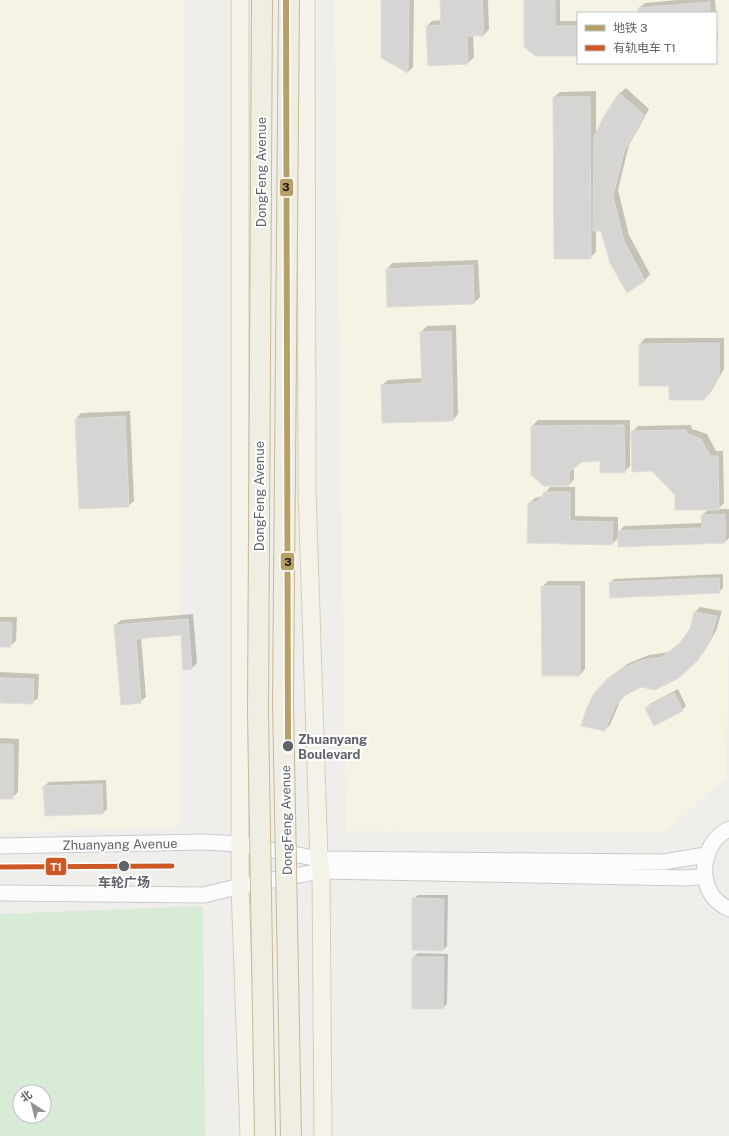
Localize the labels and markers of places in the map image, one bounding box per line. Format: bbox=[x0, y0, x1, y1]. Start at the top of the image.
place label: Zhuanyang Boulevard bbox=[298, 732, 367, 762]
marker: Zhuanyang Boulevard bbox=[281, 739, 295, 753]
marker: 车轮广场 bbox=[117, 859, 131, 873]
place label: 车轮广场 bbox=[98, 875, 150, 890]

